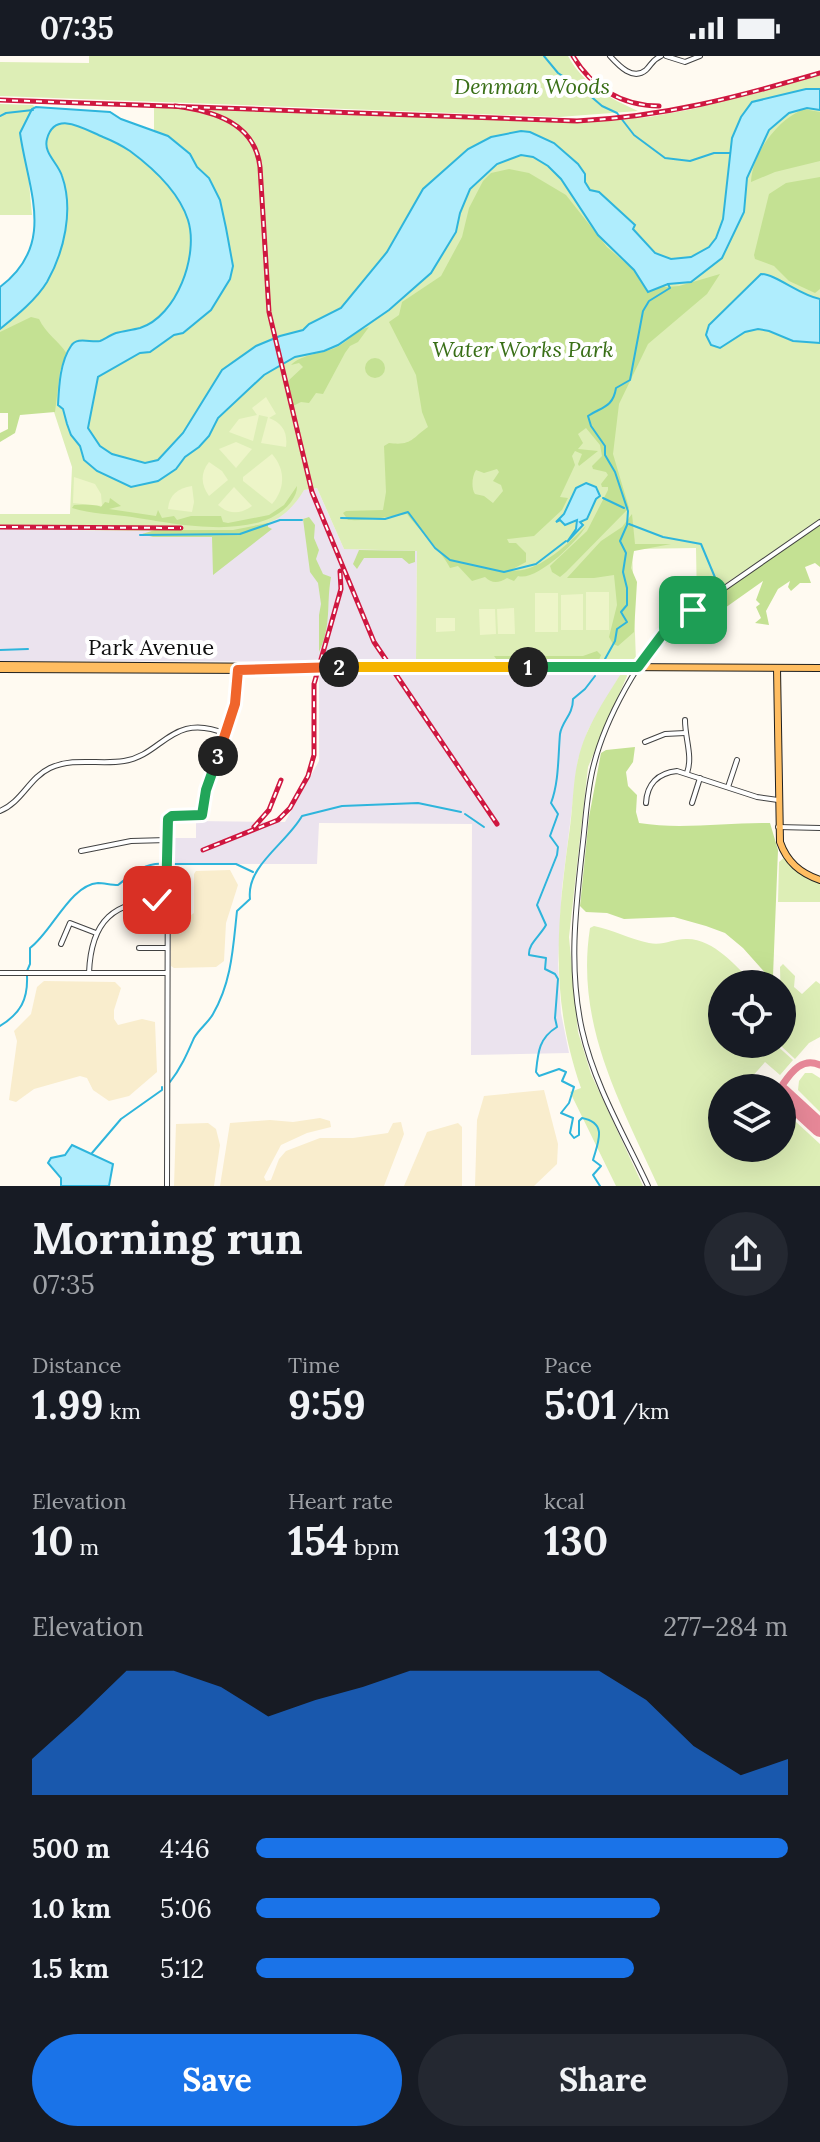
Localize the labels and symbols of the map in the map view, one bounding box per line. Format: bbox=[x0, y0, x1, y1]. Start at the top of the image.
park label: Denman Woods bbox=[454, 72, 610, 100]
park label: Water Works Park bbox=[432, 335, 614, 363]
pin bbox=[659, 576, 727, 644]
street label: Park Avenue bbox=[88, 633, 214, 661]
pin: 2 bbox=[319, 647, 359, 687]
pin: 1 bbox=[508, 647, 548, 687]
pin: 3 bbox=[198, 736, 238, 776]
pin bbox=[123, 866, 191, 934]

